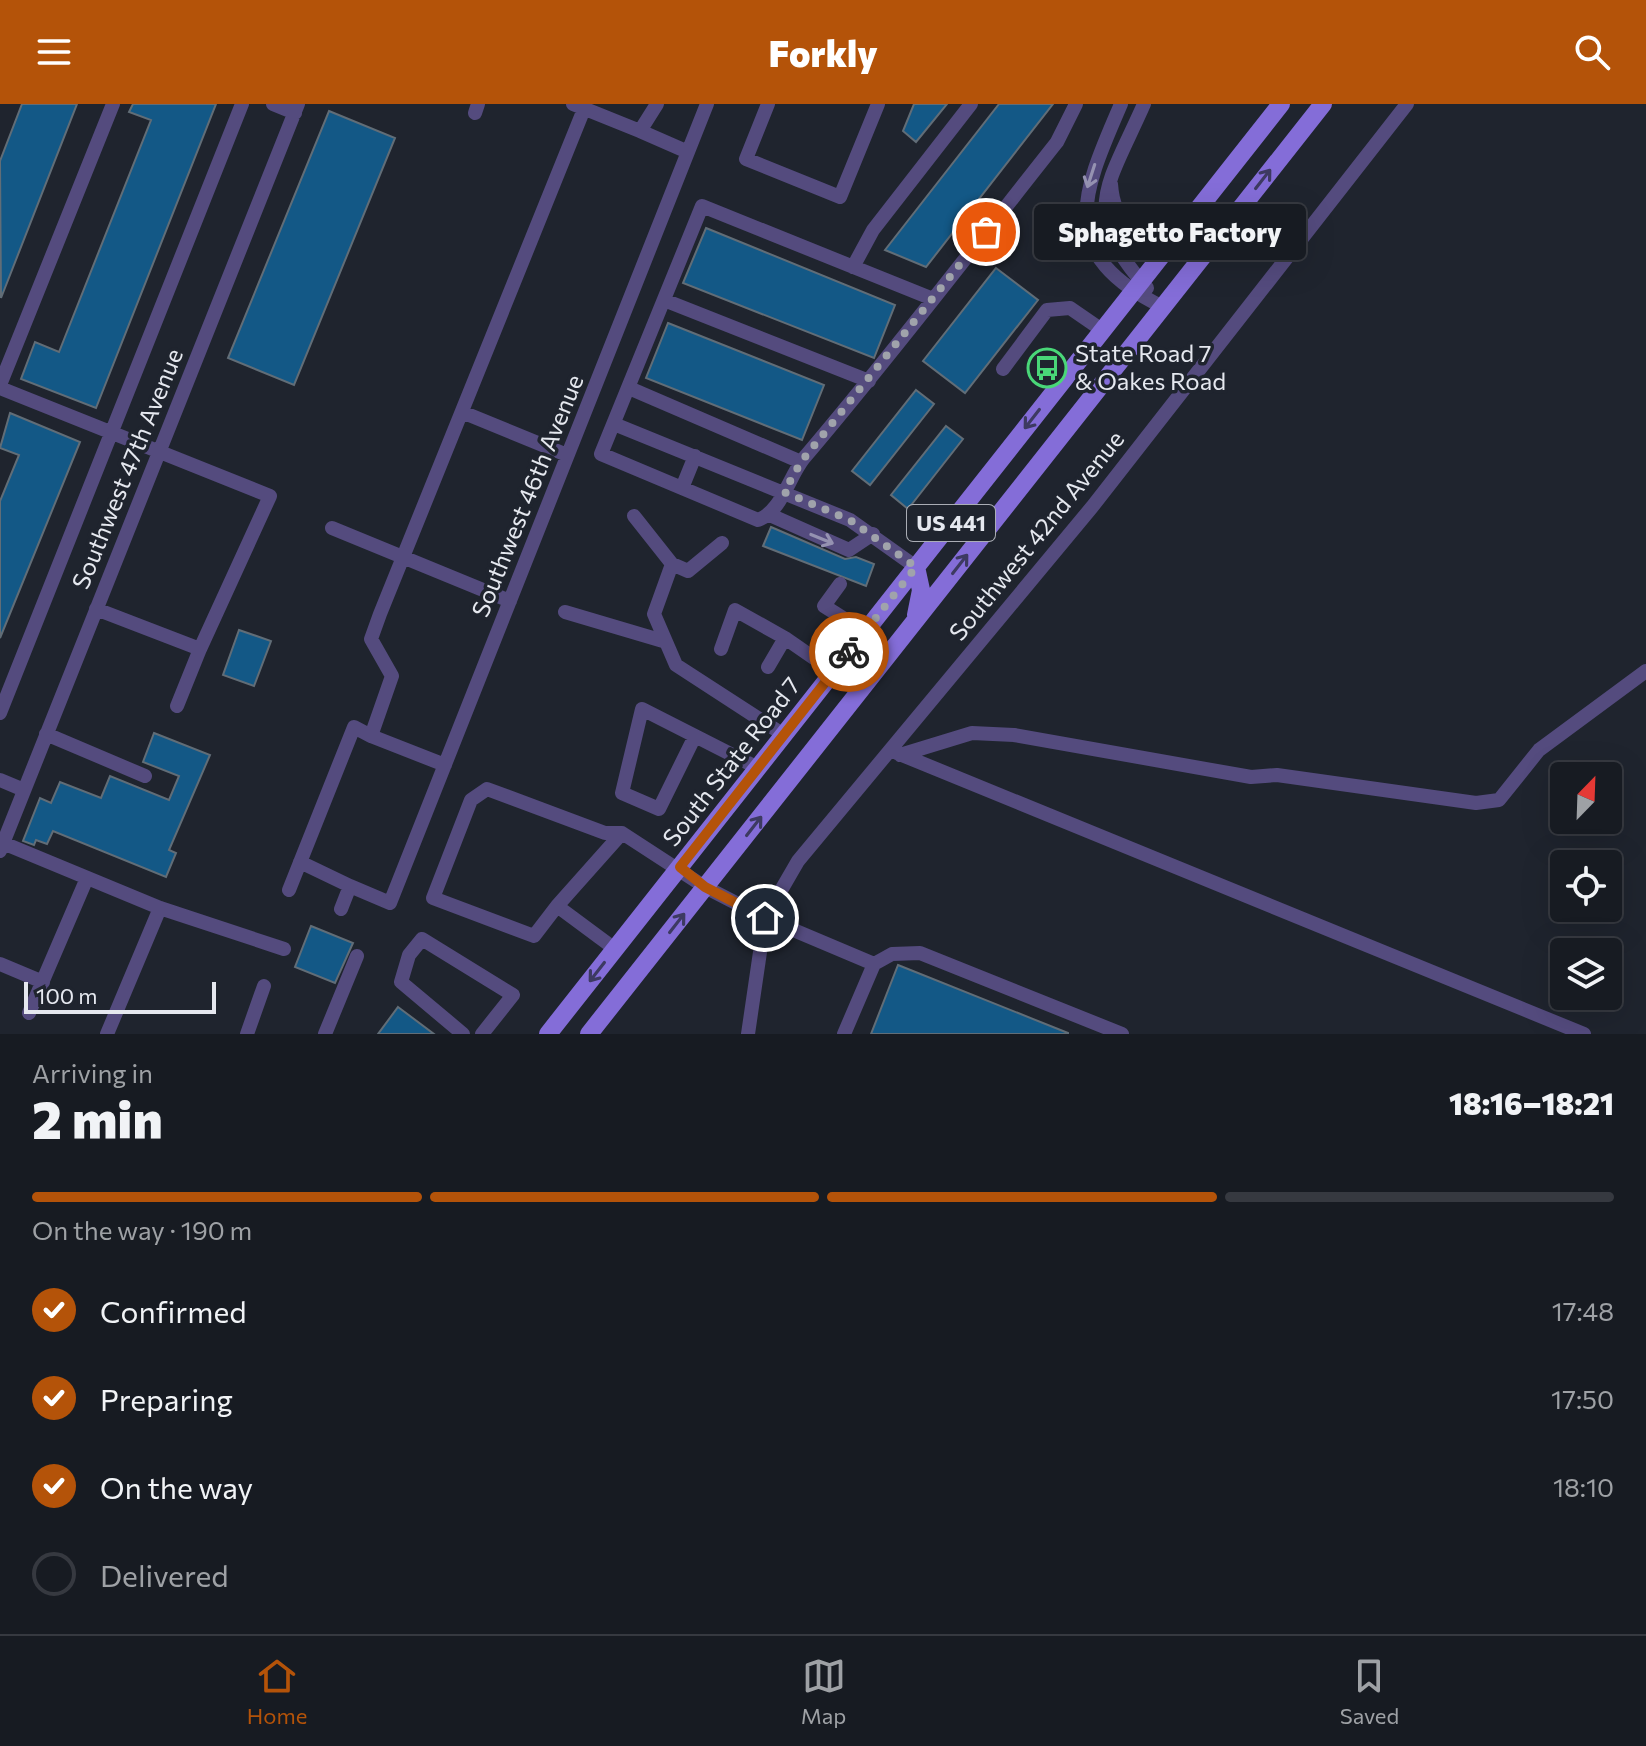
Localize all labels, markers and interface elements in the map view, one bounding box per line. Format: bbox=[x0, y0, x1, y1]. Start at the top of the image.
icon: menu bbox=[32, 30, 76, 74]
text: Forkly bbox=[768, 30, 878, 74]
icon: search bbox=[1570, 30, 1614, 74]
one-way arrow bbox=[1083, 163, 1098, 188]
one-way arrow bbox=[1255, 169, 1272, 190]
pin bbox=[952, 198, 1020, 266]
callout: Sphagetto Factory bbox=[1034, 204, 1306, 260]
icon: bag bbox=[964, 210, 1008, 254]
text: Sphagetto Factory bbox=[1058, 216, 1282, 247]
place label: State Road 7 & Oakes Road bbox=[1075, 338, 1226, 395]
street label: Southwest 47th Avenue bbox=[65, 344, 188, 593]
bus stop icon: State Road 7 & Oakes Road bbox=[1026, 347, 1068, 389]
street label: Southwest 46th Avenue bbox=[465, 370, 589, 621]
one-way arrow bbox=[1024, 408, 1041, 429]
street label: Southwest 42nd Avenue bbox=[942, 424, 1129, 646]
road number: US 441 bbox=[907, 505, 995, 541]
one-way arrow bbox=[809, 533, 834, 548]
one-way arrow bbox=[951, 554, 969, 575]
courier bbox=[809, 612, 889, 692]
icon: bike bbox=[827, 630, 871, 674]
street label: South State Road 7 bbox=[656, 671, 806, 851]
north arrow bbox=[1550, 762, 1622, 834]
map controls bbox=[1550, 762, 1622, 1010]
one-way arrow bbox=[745, 816, 762, 837]
button: locate bbox=[1550, 850, 1622, 922]
pin bbox=[731, 884, 799, 952]
icon: home bbox=[743, 896, 787, 940]
one-way arrow bbox=[668, 913, 686, 934]
button: layers bbox=[1550, 938, 1622, 1010]
one-way arrow bbox=[588, 961, 605, 982]
scale bar bbox=[24, 978, 216, 1014]
text: 100 m bbox=[36, 982, 98, 1009]
text: Arriving in bbox=[32, 1057, 153, 1088]
text: 18:16–18:21 bbox=[1449, 1084, 1614, 1121]
text: 2 min bbox=[32, 1086, 163, 1150]
text: On the way · 190 m bbox=[32, 1214, 252, 1245]
icon: check bbox=[32, 1288, 76, 1332]
text: Confirmed bbox=[100, 1292, 247, 1329]
text: 17:48 bbox=[1552, 1295, 1614, 1326]
icon: check bbox=[32, 1376, 76, 1420]
text: Preparing bbox=[100, 1380, 233, 1417]
text: 17:50 bbox=[1551, 1383, 1614, 1414]
icon: check bbox=[32, 1464, 76, 1508]
text: On the way bbox=[100, 1468, 253, 1505]
text: 18:10 bbox=[1553, 1471, 1614, 1502]
text: Delivered bbox=[100, 1556, 229, 1593]
tab: Home bbox=[247, 1654, 307, 1729]
tab: Map bbox=[801, 1654, 846, 1729]
tab: Saved bbox=[1340, 1654, 1399, 1729]

